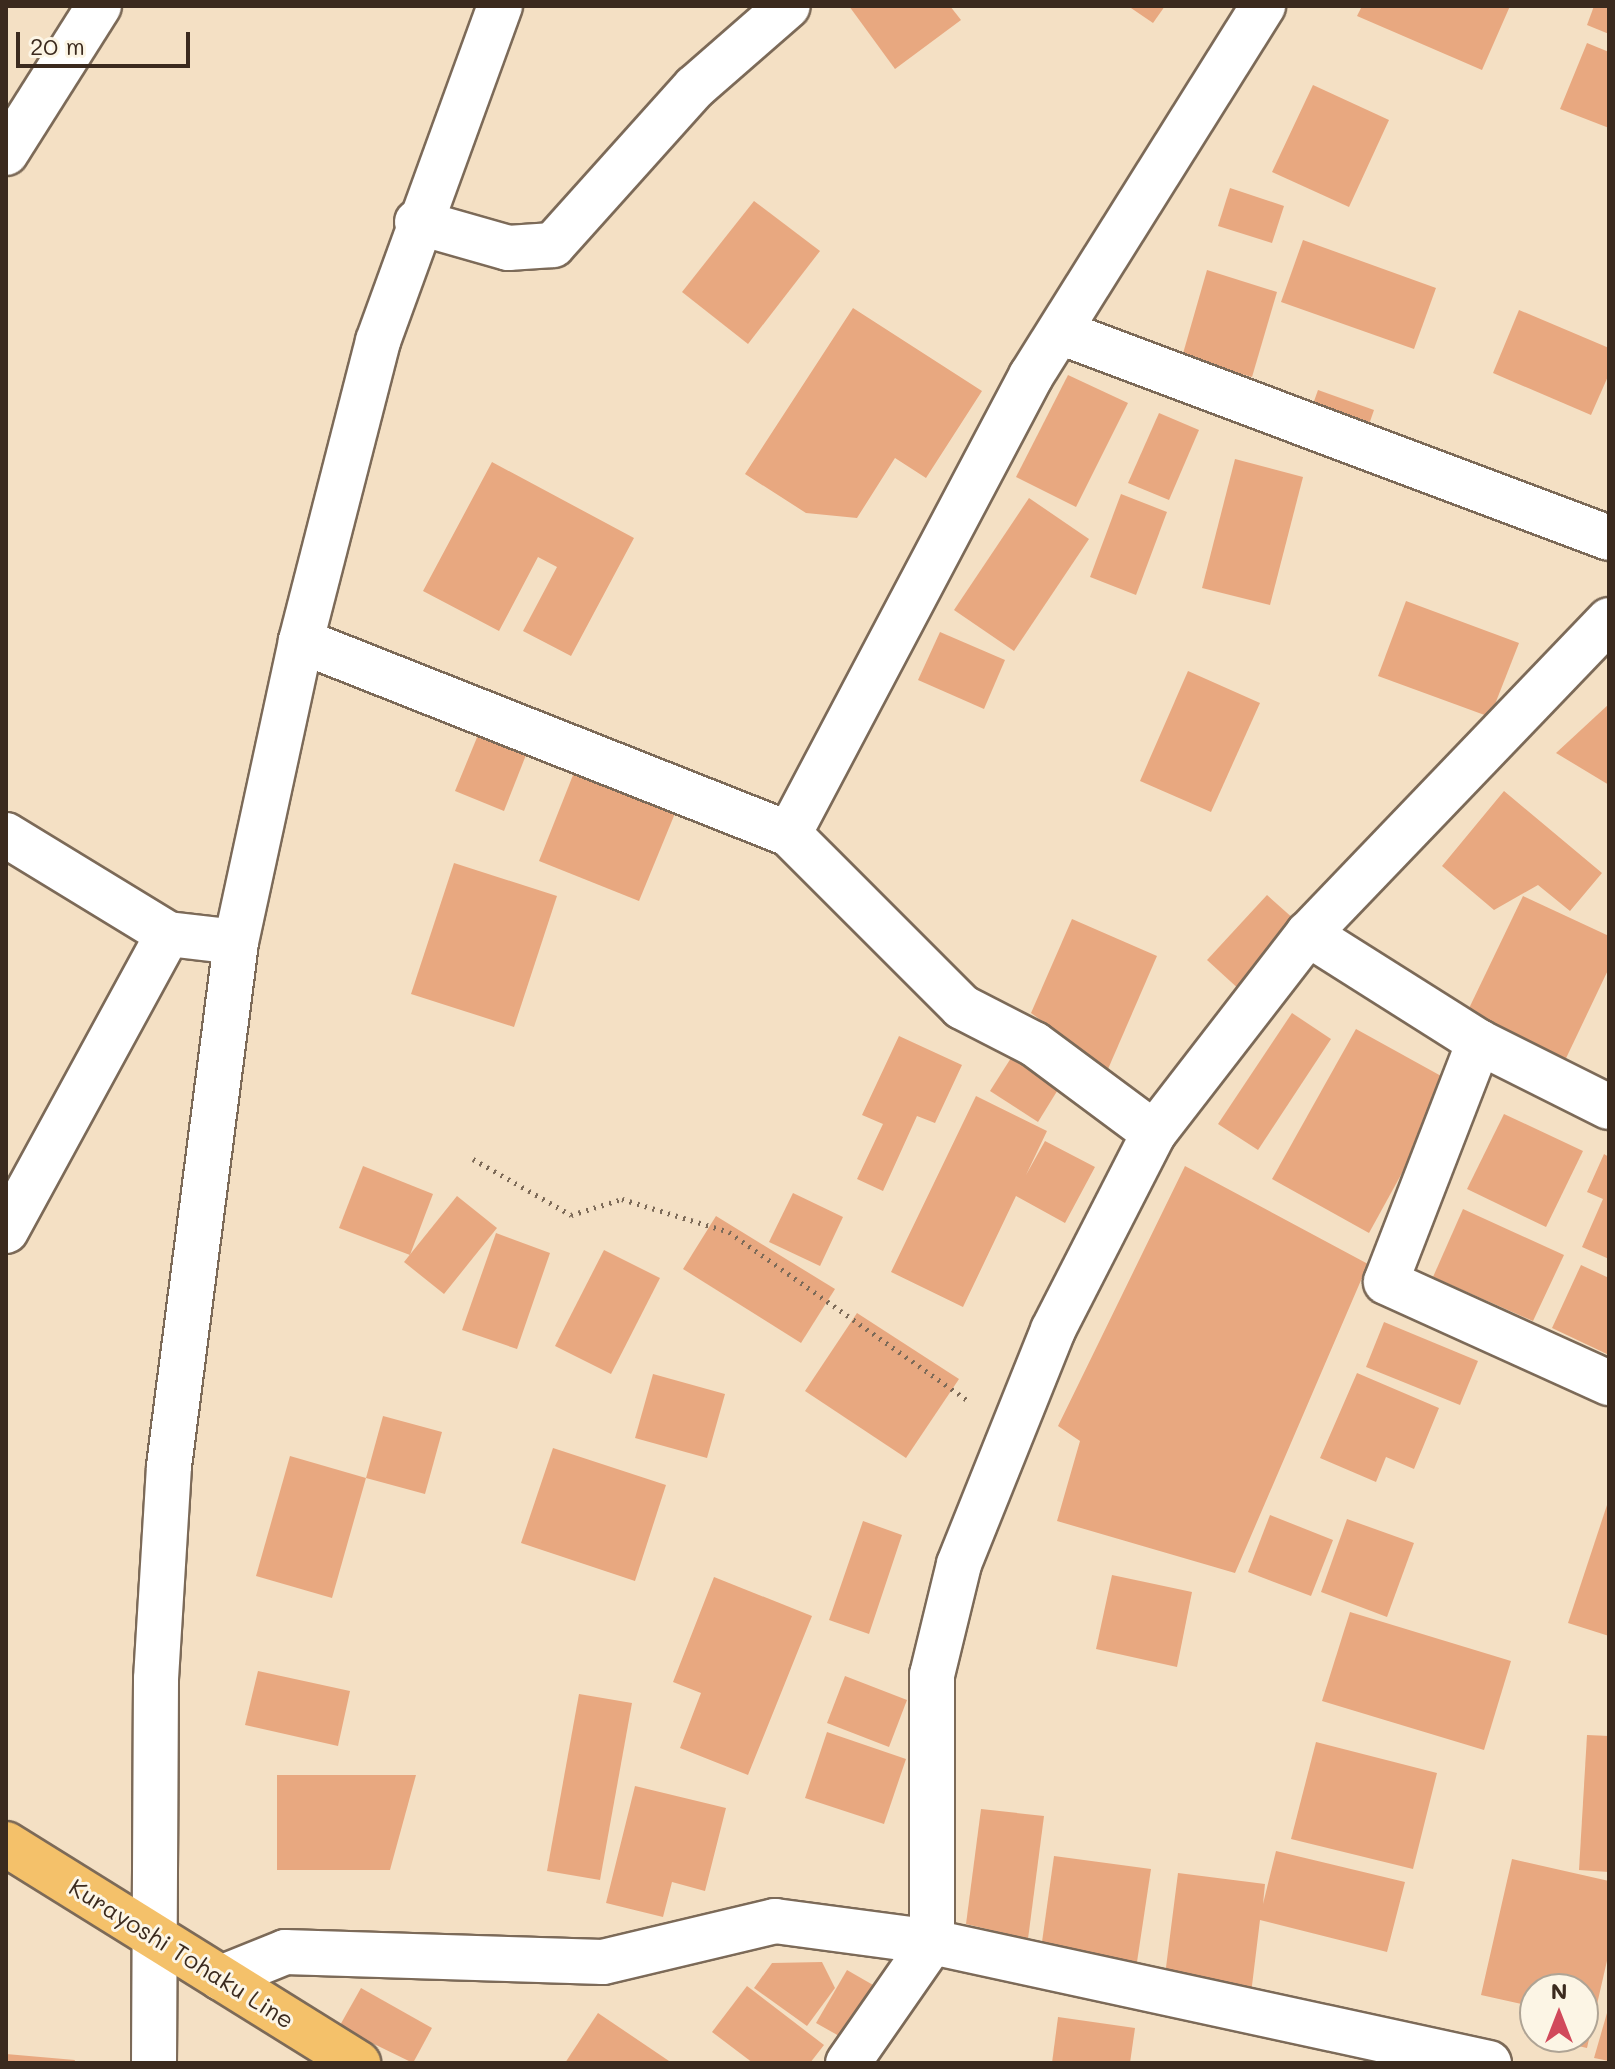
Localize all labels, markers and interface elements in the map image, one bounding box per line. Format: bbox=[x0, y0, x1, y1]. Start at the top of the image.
scale bar bbox=[20, 16, 194, 66]
text: 20 m bbox=[30, 30, 85, 61]
street label: Kurayoshi Tohaku Line bbox=[64, 1872, 300, 2034]
north arrow bbox=[1519, 1973, 1599, 2053]
text: N bbox=[1551, 1976, 1567, 2005]

